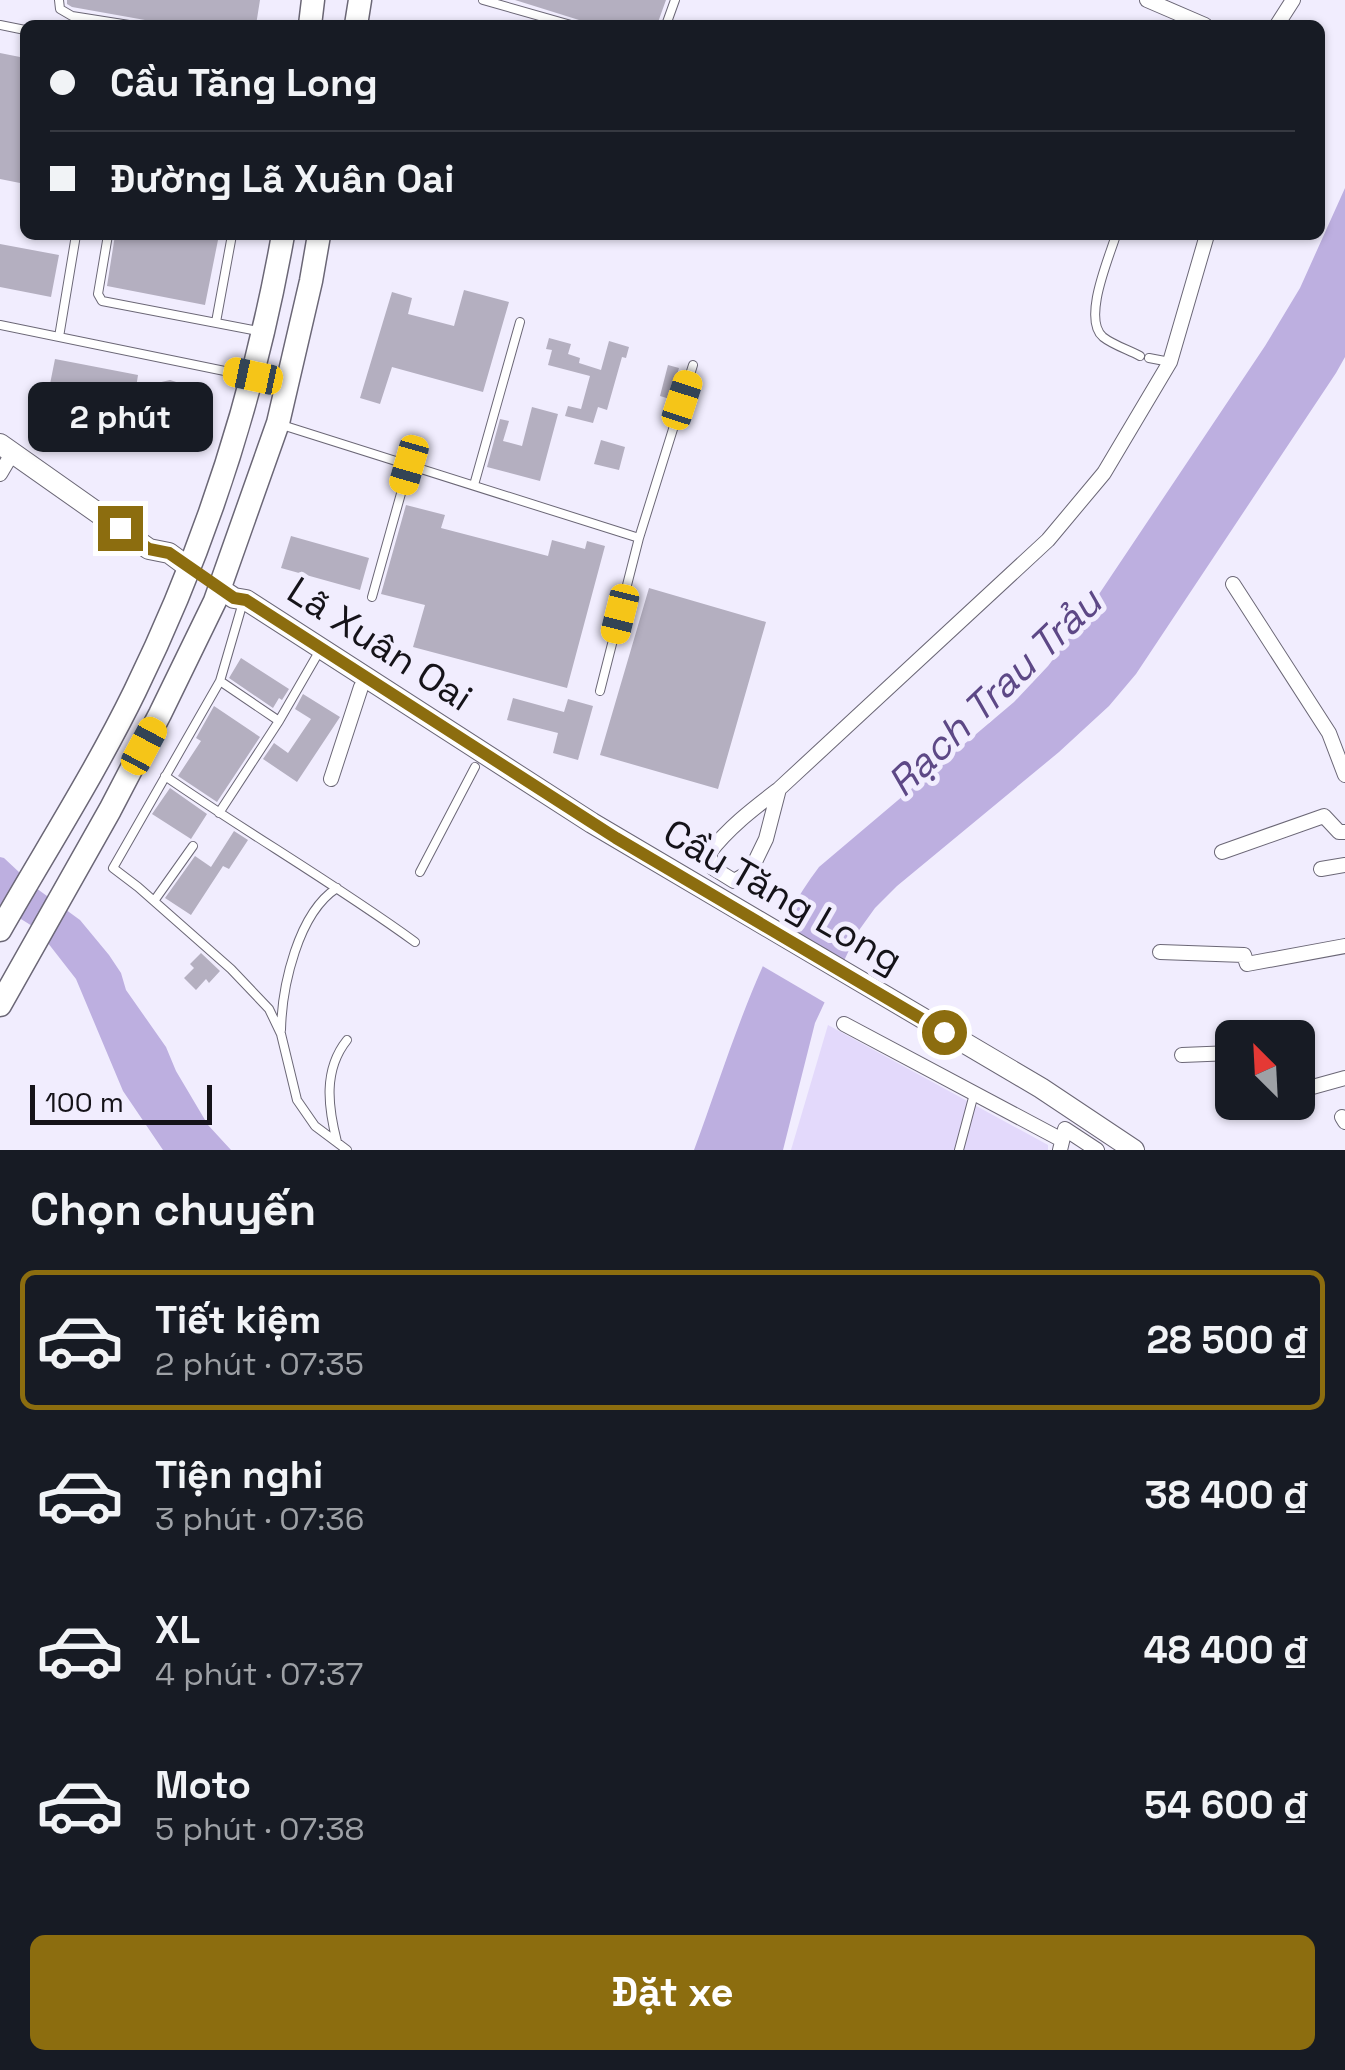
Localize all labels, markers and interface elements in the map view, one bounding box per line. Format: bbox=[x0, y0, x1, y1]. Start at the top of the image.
text: Cầu Tăng Long bbox=[110, 59, 378, 107]
text: Đường Lã Xuân Oai bbox=[110, 155, 454, 203]
car bbox=[221, 355, 285, 397]
car bbox=[658, 367, 706, 433]
callout: 2 phút bbox=[28, 383, 212, 453]
text: 2 phút bbox=[70, 397, 171, 437]
car bbox=[386, 432, 432, 498]
route end bbox=[98, 506, 143, 551]
street label: Lã Xuân Oai bbox=[278, 566, 482, 722]
water label: Rạch Trau Trảu bbox=[877, 576, 1114, 807]
car bbox=[598, 581, 642, 647]
car bbox=[117, 712, 171, 780]
street label: Cầu Tăng Long bbox=[655, 808, 911, 984]
route start bbox=[922, 1010, 967, 1055]
north arrow bbox=[1215, 1020, 1315, 1120]
map controls bbox=[1215, 1020, 1315, 1120]
scale bar bbox=[30, 1080, 212, 1124]
text: 100 m bbox=[45, 1084, 124, 1120]
text: Chọn chuyến bbox=[30, 1181, 316, 1238]
icon: car bbox=[35, 1295, 125, 1385]
text: Tiết kiệm bbox=[155, 1296, 321, 1344]
text: 28 500 ₫ bbox=[1147, 1316, 1310, 1364]
text: 2 phút · 07:35 bbox=[155, 1344, 364, 1384]
icon: car bbox=[35, 1450, 125, 1540]
text: Tiện nghi bbox=[155, 1451, 323, 1499]
text: 38 400 ₫ bbox=[1145, 1471, 1310, 1519]
text: 3 phút · 07:36 bbox=[155, 1499, 364, 1539]
icon: car bbox=[35, 1605, 125, 1695]
text: XL bbox=[155, 1606, 200, 1654]
text: 48 400 ₫ bbox=[1144, 1626, 1310, 1674]
text: 4 phút · 07:37 bbox=[155, 1654, 363, 1694]
icon: car bbox=[35, 1760, 125, 1850]
text: Moto bbox=[155, 1761, 251, 1809]
text: 54 600 ₫ bbox=[1144, 1781, 1310, 1829]
text: 5 phút · 07:38 bbox=[155, 1809, 364, 1849]
button: Đặt xe bbox=[30, 1935, 1315, 2050]

